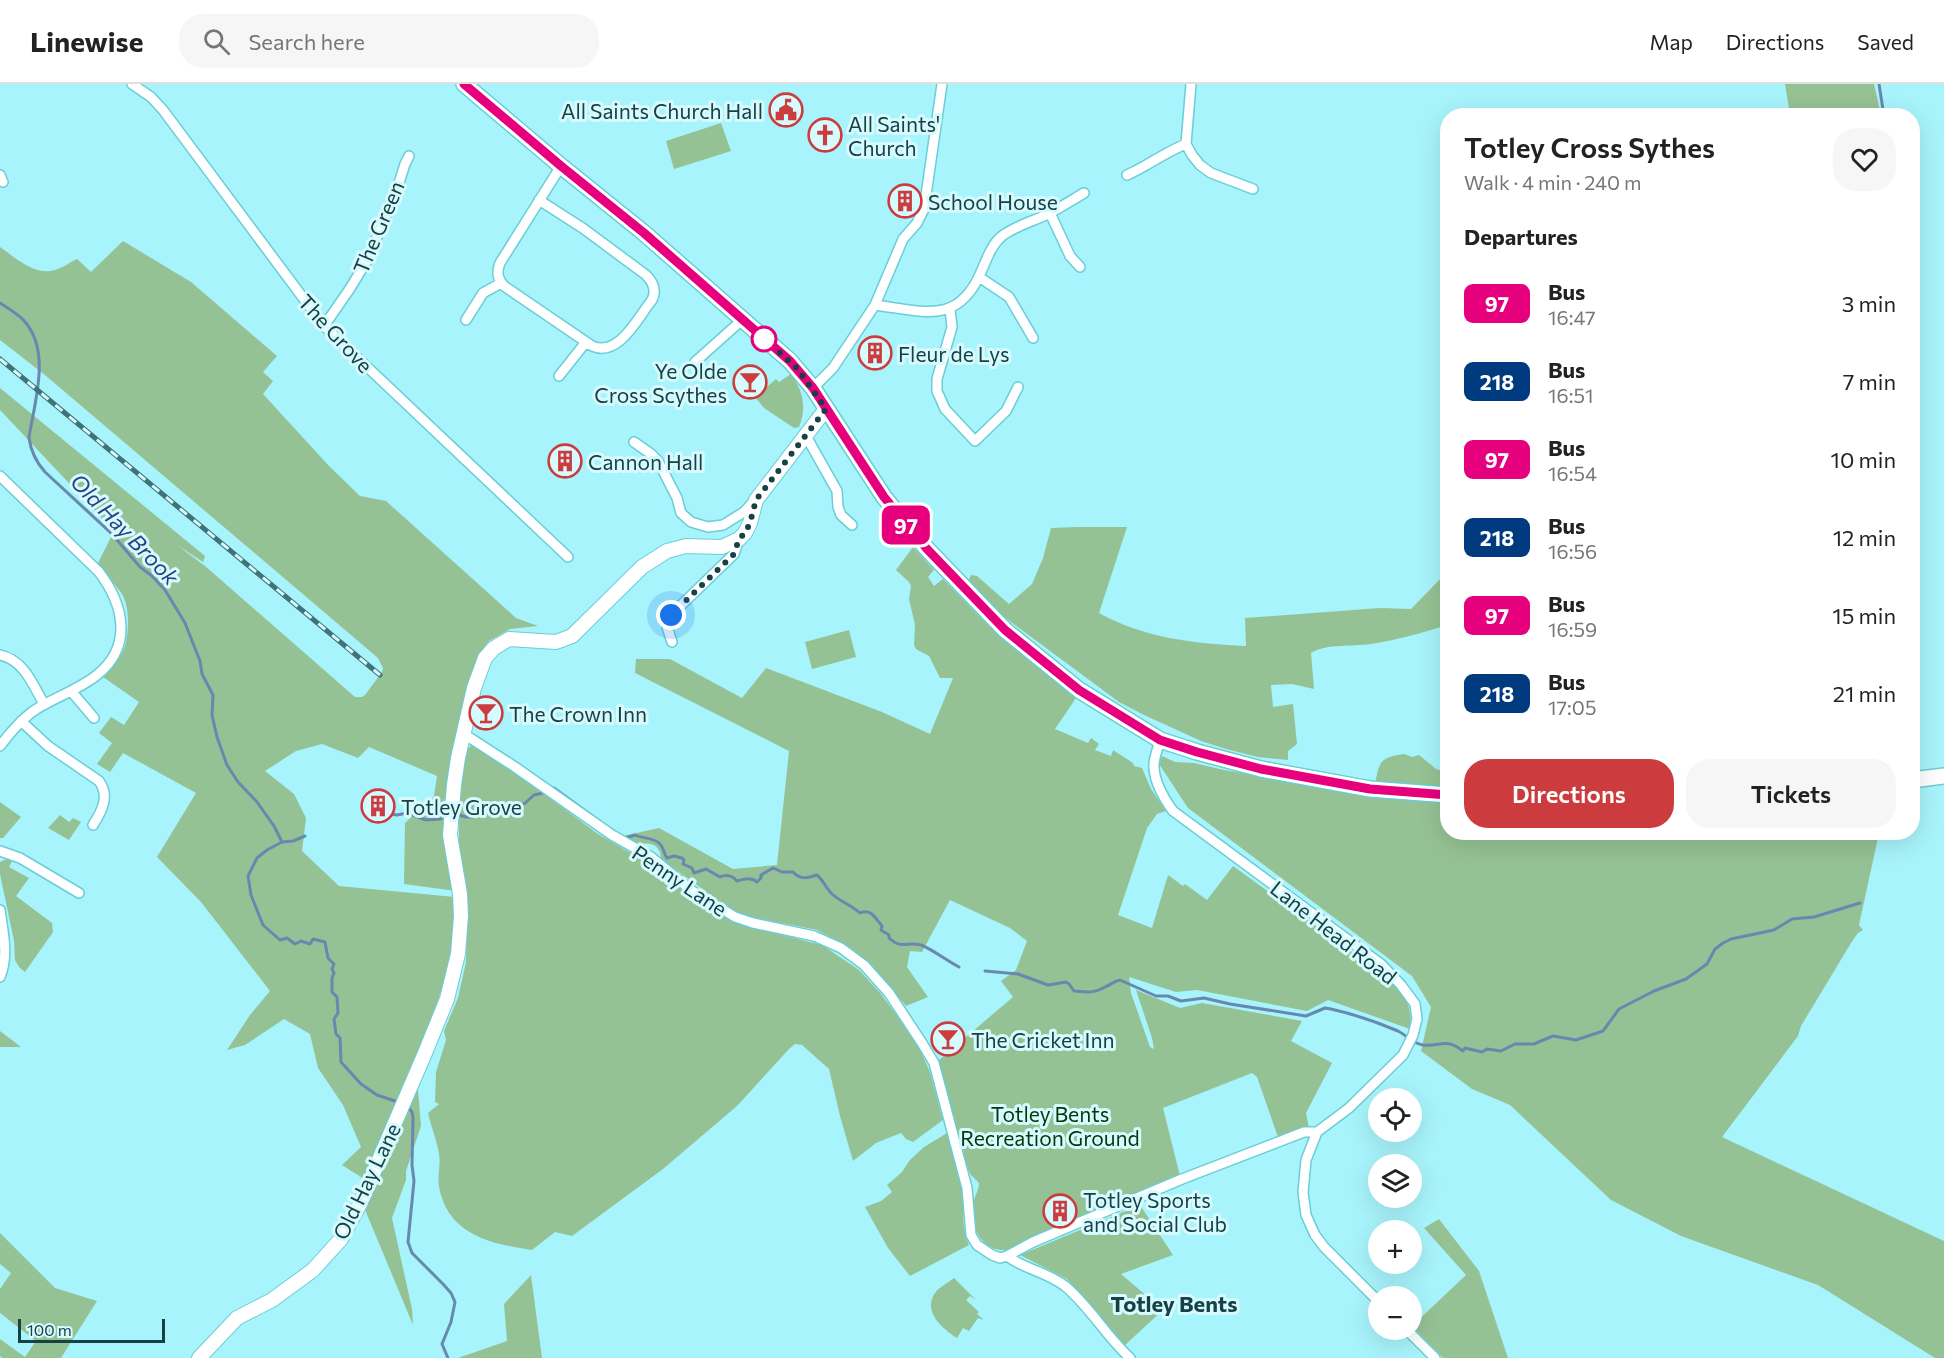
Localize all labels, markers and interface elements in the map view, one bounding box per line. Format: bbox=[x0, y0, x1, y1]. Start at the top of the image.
search box bbox=[179, 14, 599, 68]
text: Linewise bbox=[30, 24, 143, 58]
icon: search bbox=[200, 25, 233, 58]
text: Search here bbox=[248, 28, 365, 55]
text: Map bbox=[1650, 29, 1693, 54]
text: Directions bbox=[1726, 29, 1824, 54]
text: Saved bbox=[1857, 29, 1914, 54]
public building icon: All Saints Church Hall bbox=[768, 92, 804, 128]
place label: All Saints Church Hall bbox=[561, 98, 763, 123]
place label: All Saints' Church bbox=[848, 111, 940, 160]
church icon: All Saints' Church bbox=[807, 117, 843, 153]
button: heart bbox=[1833, 128, 1896, 191]
text: Totley Cross Sythes bbox=[1464, 130, 1715, 164]
text: Walk · 4 min · 240 m bbox=[1464, 170, 1641, 194]
street label: The Green bbox=[347, 177, 409, 277]
building icon: School House bbox=[887, 183, 923, 219]
place label: School House bbox=[928, 189, 1058, 214]
text: Departures bbox=[1464, 223, 1578, 250]
text: Bus bbox=[1548, 278, 1585, 305]
street label: The Grove bbox=[294, 289, 378, 377]
text: 3 min bbox=[1842, 290, 1896, 317]
text: 97 bbox=[1485, 291, 1509, 316]
text: 16:47 bbox=[1548, 305, 1596, 329]
unlabelled marker bbox=[751, 326, 777, 352]
building icon: Fleur de Lys bbox=[857, 335, 893, 371]
place label: Fleur de Lys bbox=[898, 341, 1010, 366]
text: Bus bbox=[1548, 356, 1585, 383]
place label: Ye Olde Cross Scythes bbox=[594, 358, 727, 407]
bar icon: Ye Olde Cross Scythes bbox=[732, 364, 768, 400]
text: 7 min bbox=[1843, 368, 1896, 395]
text: 218 bbox=[1480, 369, 1514, 394]
text: 16:51 bbox=[1548, 383, 1593, 407]
text: Bus bbox=[1548, 434, 1585, 461]
building icon: Cannon Hall bbox=[547, 443, 583, 479]
text: 10 min bbox=[1831, 446, 1896, 473]
text: 97 bbox=[1485, 447, 1509, 472]
place label: Cannon Hall bbox=[588, 449, 703, 474]
text: 16:54 bbox=[1548, 461, 1597, 485]
water label: Old Hay Brook bbox=[65, 468, 186, 591]
line badge: 97 bbox=[879, 506, 933, 544]
text: Bus bbox=[1548, 512, 1585, 539]
text: 97 bbox=[894, 513, 918, 538]
text: 12 min bbox=[1833, 524, 1896, 551]
text: 218 bbox=[1480, 525, 1514, 550]
text: 16:56 bbox=[1548, 539, 1597, 563]
text: Bus bbox=[1548, 590, 1585, 617]
your location bbox=[656, 600, 686, 630]
text: 15 min bbox=[1832, 602, 1896, 629]
text: 97 bbox=[1485, 603, 1509, 628]
text: 16:59 bbox=[1548, 617, 1597, 641]
text: Bus bbox=[1548, 668, 1585, 695]
text: 21 min bbox=[1833, 680, 1896, 707]
text: 218 bbox=[1480, 681, 1514, 706]
bar icon: The Crown Inn bbox=[468, 695, 504, 731]
text: 17:05 bbox=[1548, 695, 1596, 719]
place label: The Crown Inn bbox=[509, 701, 647, 726]
button: Directions bbox=[1464, 759, 1674, 828]
button: Tickets bbox=[1686, 759, 1896, 828]
building icon: Totley Grove bbox=[360, 788, 396, 824]
place label: Totley Grove bbox=[401, 794, 522, 819]
street label: Penny Lane bbox=[628, 839, 732, 921]
street label: Lane Head Road bbox=[1266, 875, 1402, 989]
bar icon: The Cricket Inn bbox=[930, 1021, 966, 1057]
place label: The Cricket Inn bbox=[971, 1027, 1115, 1052]
map controls bbox=[1368, 1088, 1422, 1340]
button: locate bbox=[1368, 1088, 1422, 1142]
park label: Totley Bents Recreation Ground bbox=[960, 1101, 1140, 1150]
street label: Old Hay Lane bbox=[327, 1119, 405, 1243]
button: layers bbox=[1368, 1154, 1422, 1208]
place label: Totley Sports and Social Club bbox=[1083, 1187, 1227, 1236]
building icon: Totley Sports and Social Club bbox=[1042, 1193, 1078, 1229]
button: + bbox=[1368, 1220, 1422, 1274]
button: − bbox=[1368, 1286, 1422, 1340]
district label: Totley Bents bbox=[1111, 1290, 1237, 1317]
scale bar bbox=[18, 1316, 165, 1344]
text: 100 m bbox=[27, 1320, 72, 1339]

